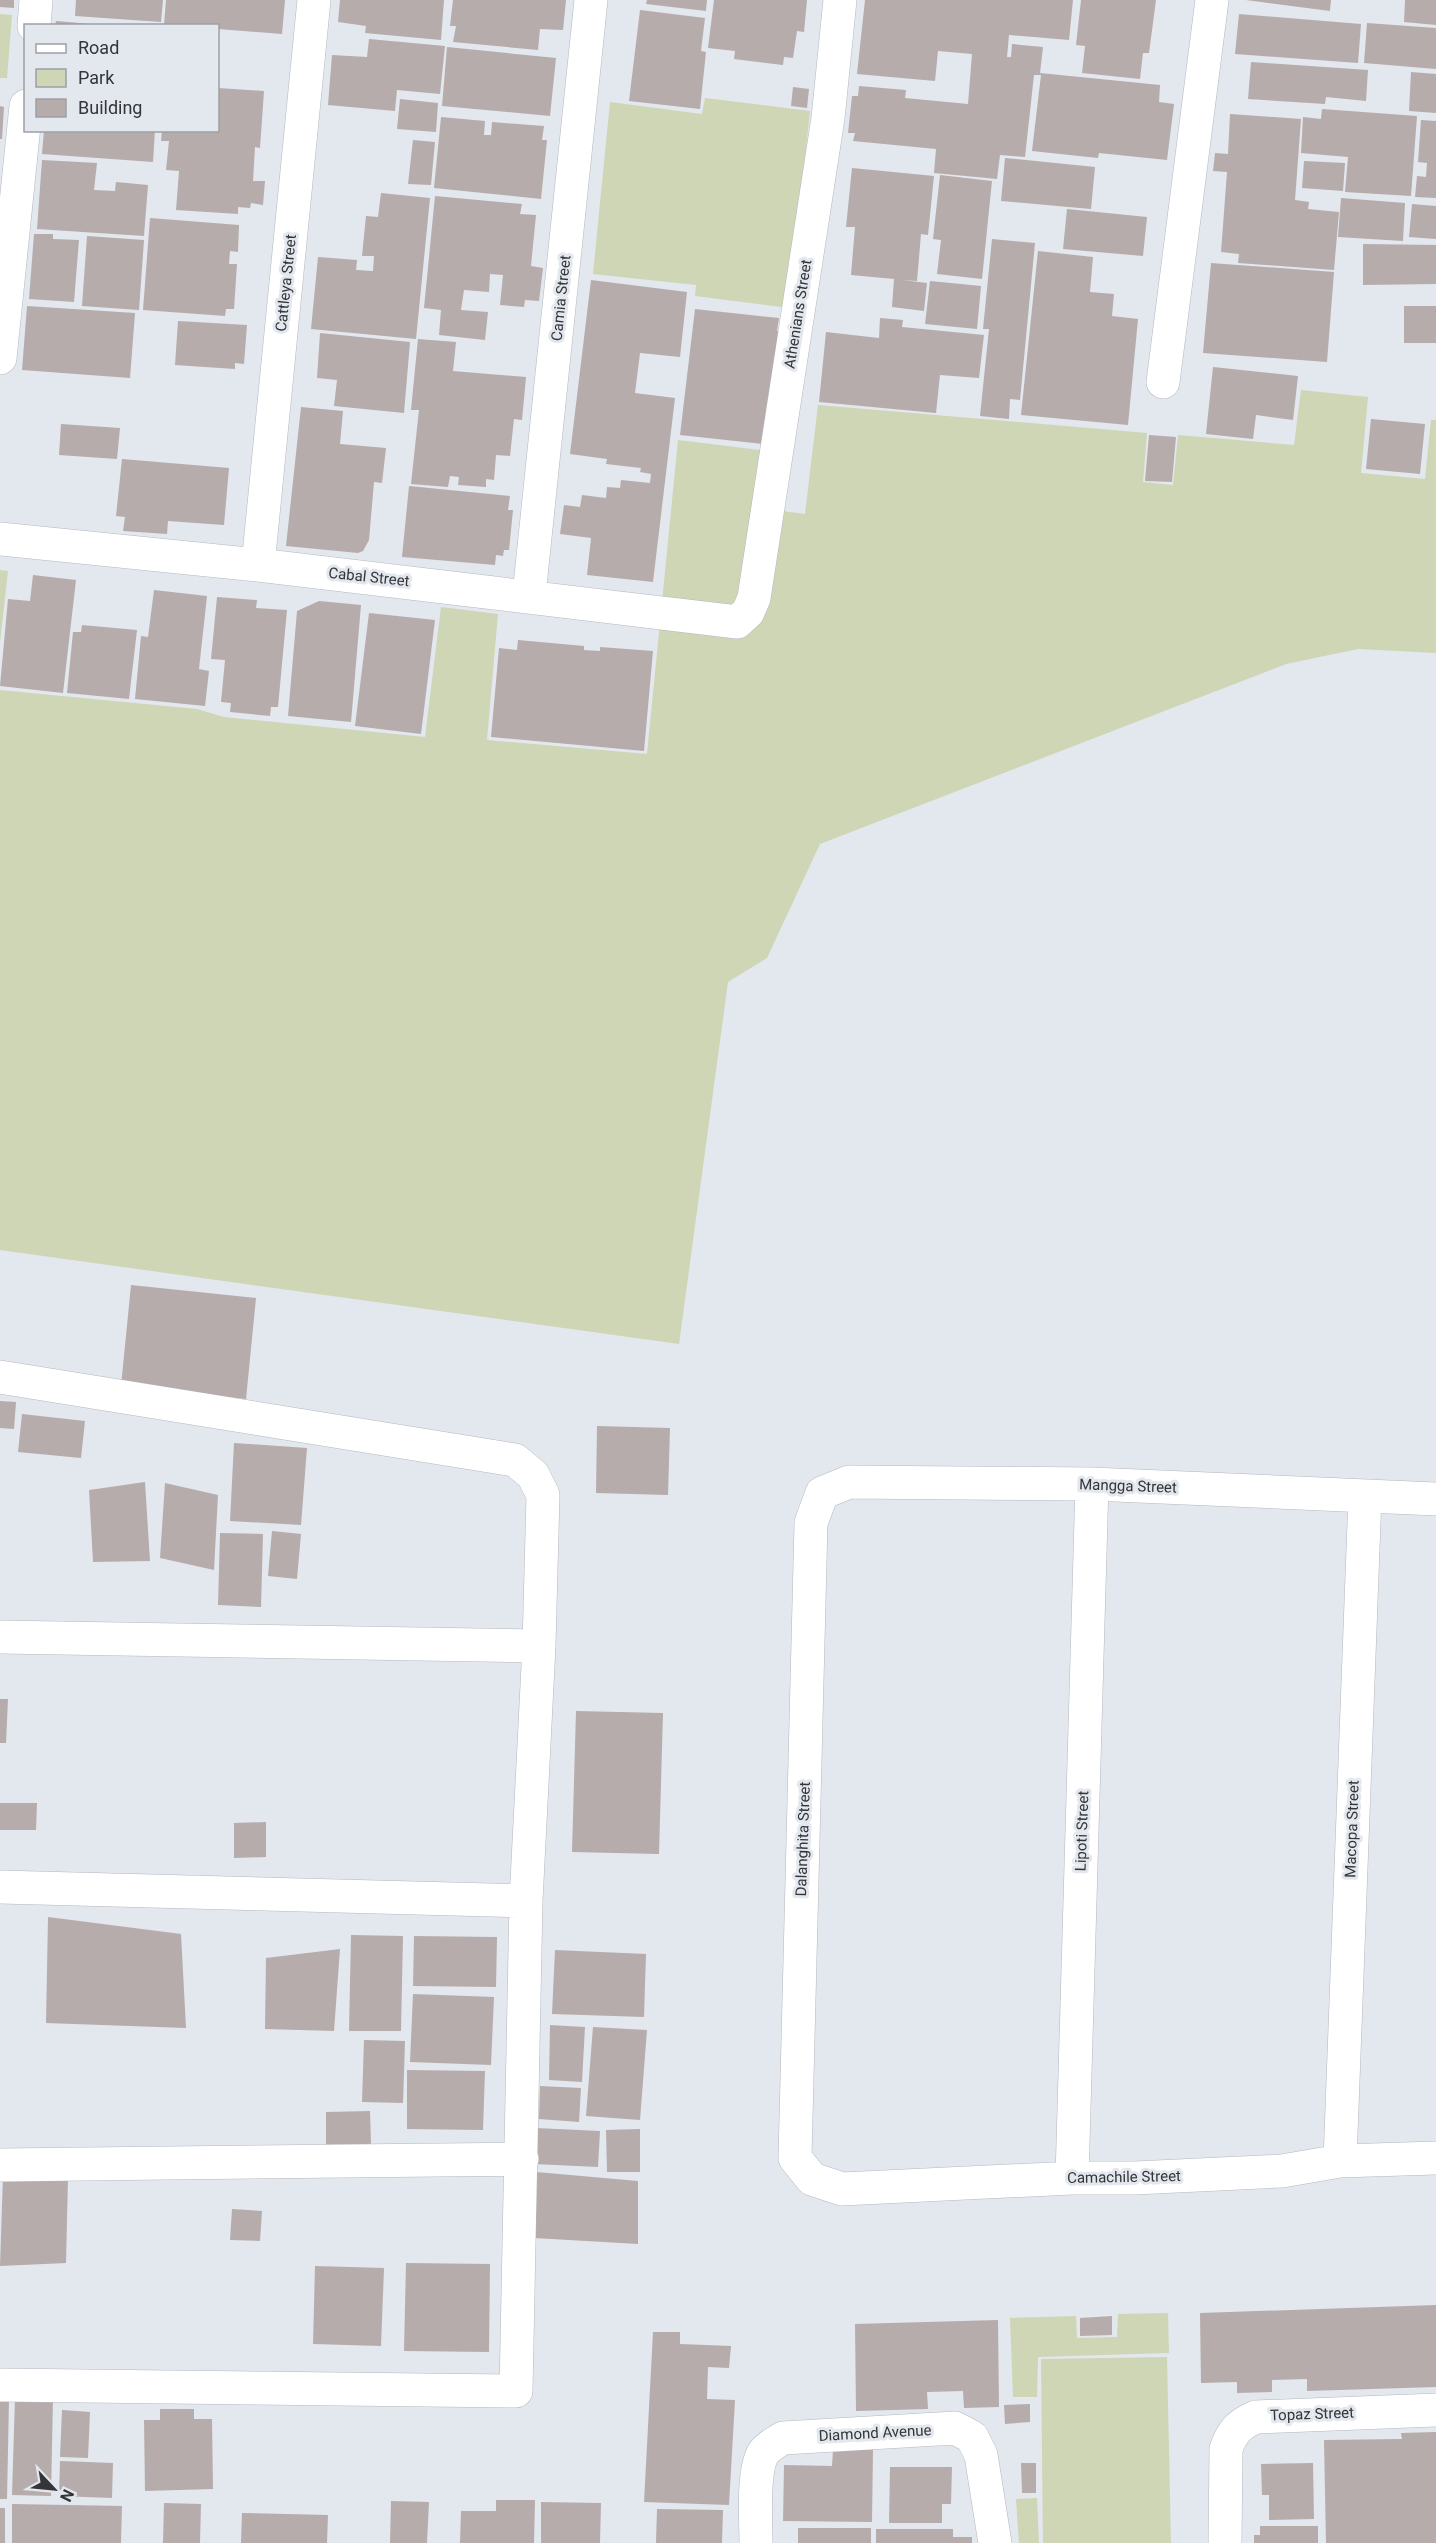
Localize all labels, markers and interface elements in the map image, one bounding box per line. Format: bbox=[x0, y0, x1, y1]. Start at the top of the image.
legend bbox=[24, 24, 219, 132]
text: Road bbox=[78, 37, 119, 58]
text: Park bbox=[78, 67, 115, 88]
text: Building bbox=[78, 97, 142, 118]
street label: Cattleya Street bbox=[272, 233, 300, 333]
street label: Camia Street bbox=[548, 254, 574, 342]
street label: Athenians Street bbox=[780, 258, 816, 370]
street label: Cabal Street bbox=[328, 564, 411, 590]
street label: Mangga Street bbox=[1079, 1475, 1177, 1497]
street label: Macopa Street bbox=[1341, 1780, 1363, 1878]
street label: Dalanghita Street bbox=[792, 1781, 814, 1897]
street label: Lipoti Street bbox=[1072, 1790, 1092, 1872]
street label: Camachile Street bbox=[1067, 2167, 1181, 2187]
street label: Topaz Street bbox=[1270, 2404, 1354, 2424]
street label: Diamond Avenue bbox=[818, 2421, 932, 2445]
north arrow bbox=[24, 2459, 84, 2519]
text: N bbox=[56, 2486, 78, 2505]

